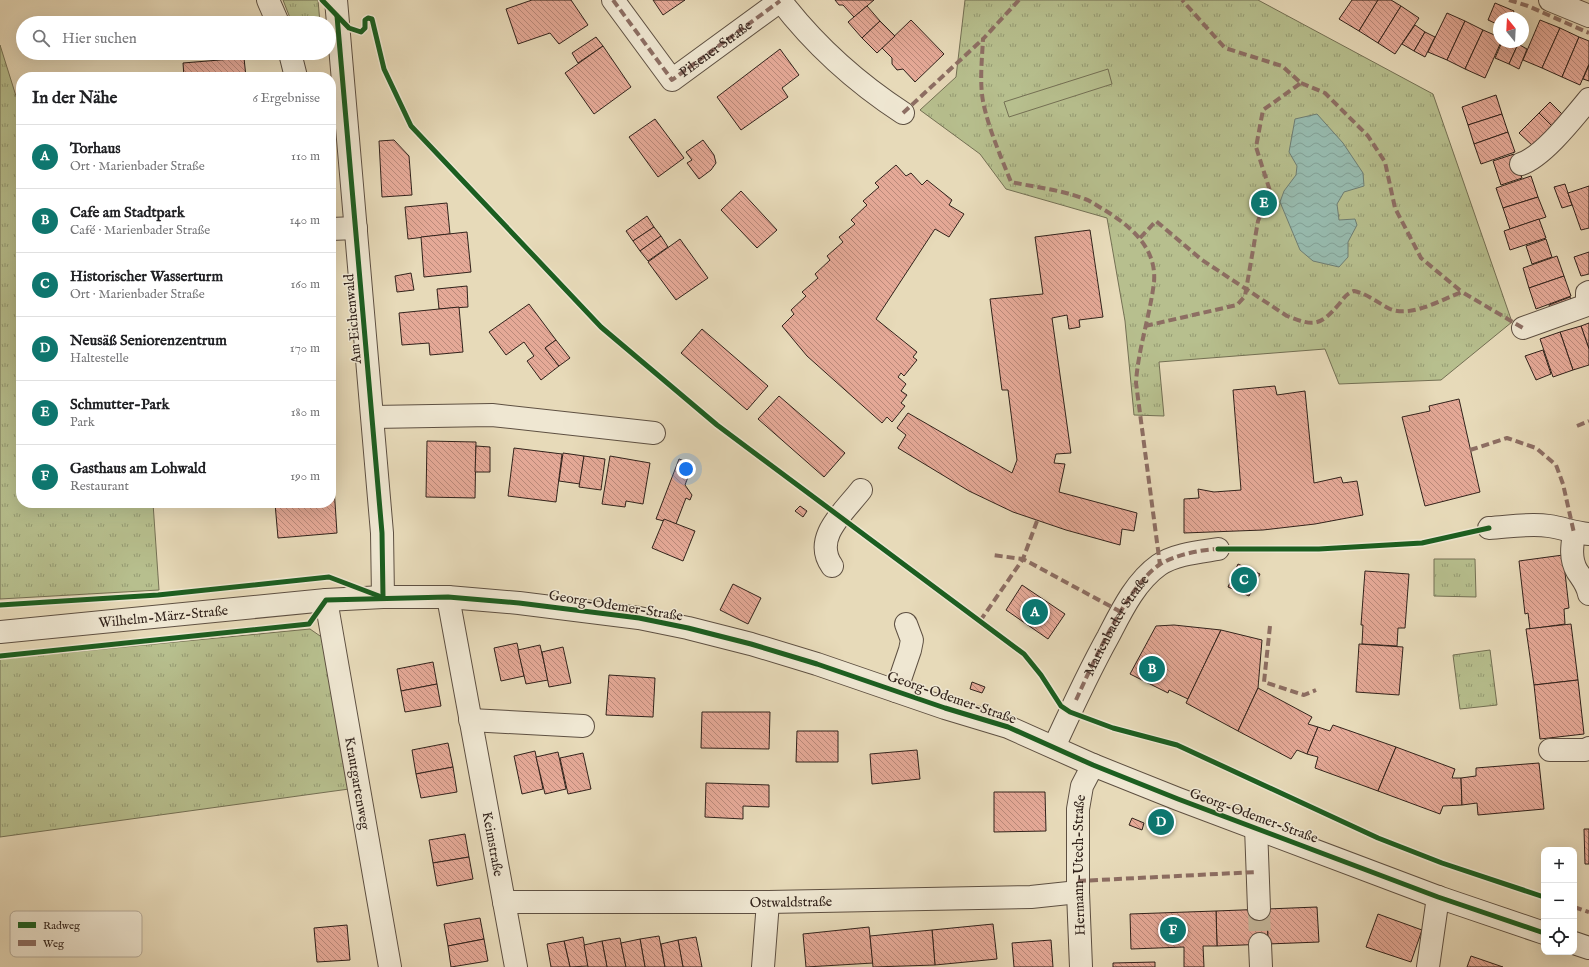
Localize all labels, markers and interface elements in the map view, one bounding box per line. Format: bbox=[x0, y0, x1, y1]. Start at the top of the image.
north arrow bbox=[1493, 12, 1529, 48]
search box bbox=[16, 16, 336, 60]
street label: Pilsener Straße bbox=[676, 16, 756, 82]
icon: search bbox=[30, 27, 52, 49]
text: Hier suchen bbox=[62, 29, 137, 48]
text: In der Nähe bbox=[32, 88, 117, 109]
text: 6 Ergebnisse bbox=[252, 90, 320, 107]
text: Torhaus bbox=[70, 139, 121, 158]
text: A bbox=[41, 148, 49, 165]
text: 110 m bbox=[291, 148, 320, 165]
text: Ort · Marienbader Straße bbox=[70, 158, 205, 175]
pin: E bbox=[1251, 188, 1277, 218]
text: Cafe am Stadtpark bbox=[70, 203, 185, 222]
text: B bbox=[41, 212, 49, 229]
text: 140 m bbox=[290, 212, 320, 229]
text: Café · Marienbader Straße bbox=[70, 222, 210, 239]
text: Historischer Wasserturm bbox=[70, 267, 223, 286]
street label: Am Eichenwald bbox=[340, 273, 366, 366]
text: C bbox=[40, 276, 50, 293]
text: 160 m bbox=[290, 276, 320, 293]
text: Ort · Marienbader Straße bbox=[70, 286, 205, 303]
text: Neusäß Seniorenzentrum bbox=[70, 331, 227, 350]
text: D bbox=[40, 340, 50, 357]
text: 170 m bbox=[290, 340, 320, 357]
text: Haltestelle bbox=[70, 350, 129, 367]
text: Schmutter-Park bbox=[70, 395, 170, 414]
text: E bbox=[40, 404, 50, 421]
text: 180 m bbox=[291, 404, 320, 421]
text: Park bbox=[70, 414, 95, 431]
text: Gasthaus am Lohwald bbox=[70, 459, 206, 478]
your location bbox=[676, 459, 696, 479]
text: F bbox=[41, 468, 49, 485]
text: 190 m bbox=[290, 468, 320, 485]
text: Restaurant bbox=[70, 478, 129, 495]
pin: C bbox=[1231, 565, 1257, 595]
street label: Marienbader Straße bbox=[1080, 571, 1154, 679]
street label: Georg-Odemer-Straße bbox=[548, 587, 685, 626]
pin: A bbox=[1022, 597, 1048, 627]
street label: Wilhelm-März-Straße bbox=[98, 602, 230, 632]
pin: B bbox=[1139, 654, 1165, 684]
street label: Georg-Odemer-Straße bbox=[885, 667, 1019, 729]
street label: Krautgartenweg bbox=[340, 736, 374, 832]
street label: Georg-Odemer-Straße bbox=[1187, 784, 1321, 848]
street label: Hermann-Utech-Straße bbox=[1070, 793, 1090, 936]
pin: D bbox=[1148, 807, 1174, 837]
street label: Keimstraße bbox=[478, 810, 507, 879]
map controls bbox=[1541, 847, 1577, 955]
button: + bbox=[1541, 847, 1577, 883]
button: − bbox=[1541, 883, 1577, 919]
street label: Ostwaldstraße bbox=[750, 893, 833, 912]
legend bbox=[10, 911, 142, 957]
pin: F bbox=[1160, 915, 1186, 945]
text: Radweg bbox=[43, 919, 81, 933]
button: locate bbox=[1541, 919, 1577, 955]
text: Weg bbox=[43, 937, 65, 951]

